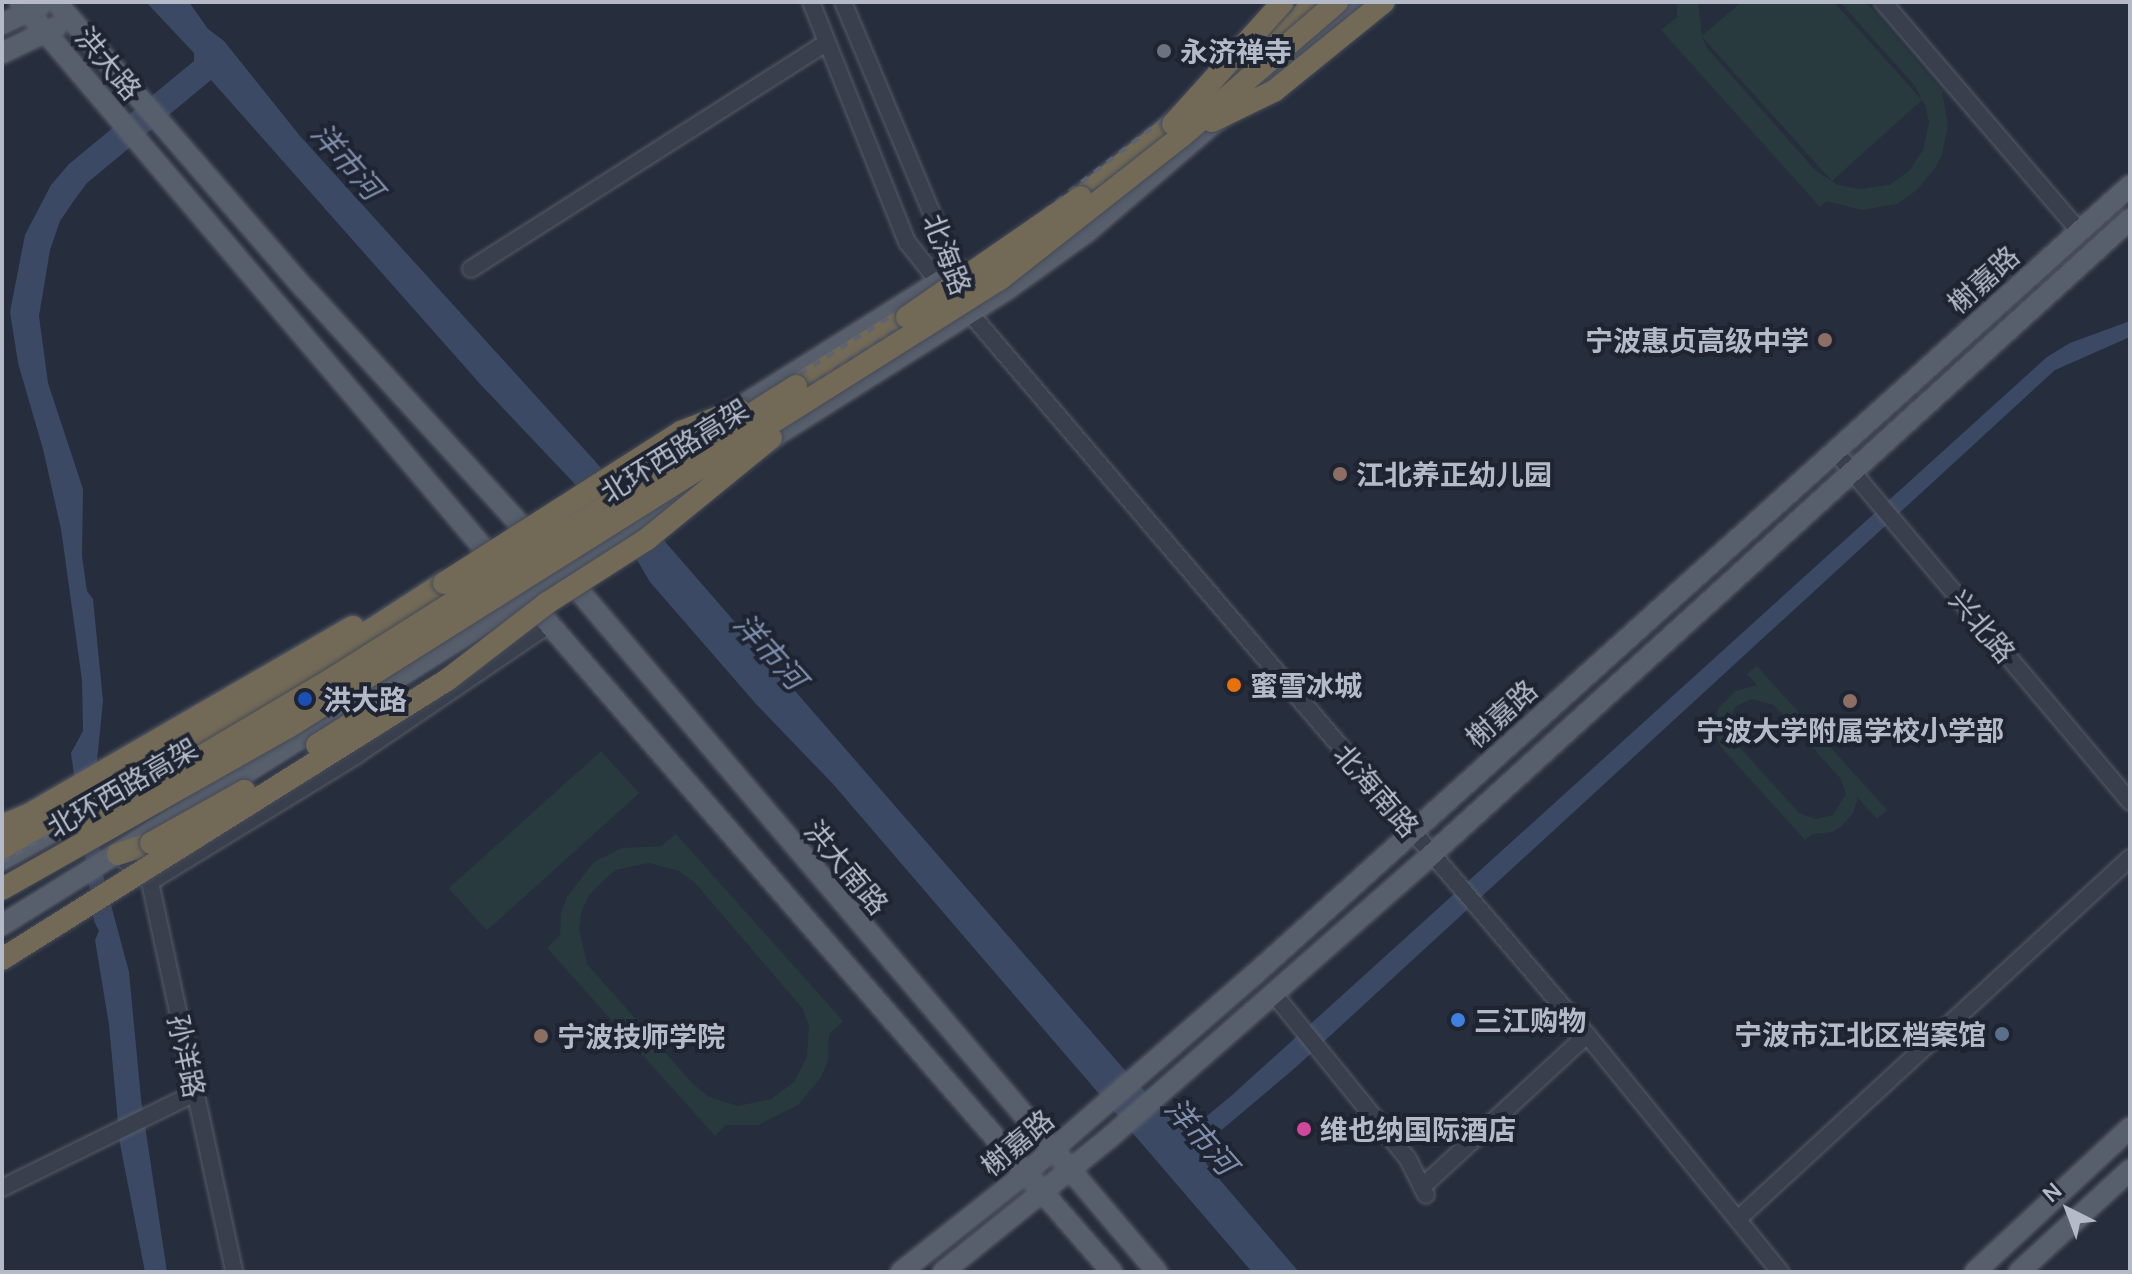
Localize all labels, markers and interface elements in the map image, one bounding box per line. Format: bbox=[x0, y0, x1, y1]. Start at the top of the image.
street label: 洪大路 bbox=[69, 20, 149, 106]
place label: 永济禅寺 bbox=[1180, 34, 1292, 68]
marker: 永济禅寺 bbox=[1155, 42, 1173, 60]
water label: 洋市河 bbox=[304, 115, 390, 207]
street label: 北海路 bbox=[917, 209, 979, 299]
street label: 榭嘉路 bbox=[1941, 238, 2025, 320]
place label: 宁波惠贞高级中学 bbox=[1585, 323, 1809, 357]
marker: 宁波惠贞高级中学 bbox=[1816, 331, 1834, 349]
street label: 北环西路高架 bbox=[594, 391, 754, 509]
place label: 江北养正幼儿园 bbox=[1356, 457, 1552, 491]
marker: 江北养正幼儿园 bbox=[1331, 465, 1349, 483]
street label: 兴北路 bbox=[1943, 583, 2023, 669]
water label: 洋市河 bbox=[727, 606, 813, 696]
place label: 蜜雪冰城 bbox=[1250, 668, 1362, 702]
street label: 榭嘉路 bbox=[1459, 672, 1543, 754]
marker: 蜜雪冰城 bbox=[1225, 676, 1243, 694]
place label: 洪大路 bbox=[323, 682, 407, 716]
marker: 洪大路 bbox=[294, 688, 316, 710]
marker: 宁波大学附属学校小学部 bbox=[1841, 692, 1859, 710]
place label: 宁波大学附属学校小学部 bbox=[1696, 713, 2004, 747]
street label: 北环西路高架 bbox=[41, 730, 203, 844]
street label: 北海南路 bbox=[1328, 737, 1426, 843]
street label: 洪大南路 bbox=[798, 813, 896, 921]
place label: 三江购物 bbox=[1474, 1003, 1586, 1037]
street label: 孙洋路 bbox=[162, 1011, 212, 1101]
marker: 三江购物 bbox=[1449, 1011, 1467, 1029]
place label: 宁波市江北区档案馆 bbox=[1734, 1017, 1986, 1051]
place label: 宁波技师学院 bbox=[557, 1019, 725, 1053]
marker: 宁波市江北区档案馆 bbox=[1993, 1025, 2011, 1043]
marker: 宁波技师学院 bbox=[532, 1027, 550, 1045]
water label: 洋市河 bbox=[1158, 1090, 1244, 1182]
street label: 榭嘉路 bbox=[974, 1102, 1060, 1182]
place label: 维也纳国际酒店 bbox=[1320, 1112, 1516, 1146]
marker: 维也纳国际酒店 bbox=[1295, 1120, 1313, 1138]
north arrow bbox=[2028, 1170, 2108, 1250]
text: N bbox=[2036, 1176, 2068, 1209]

